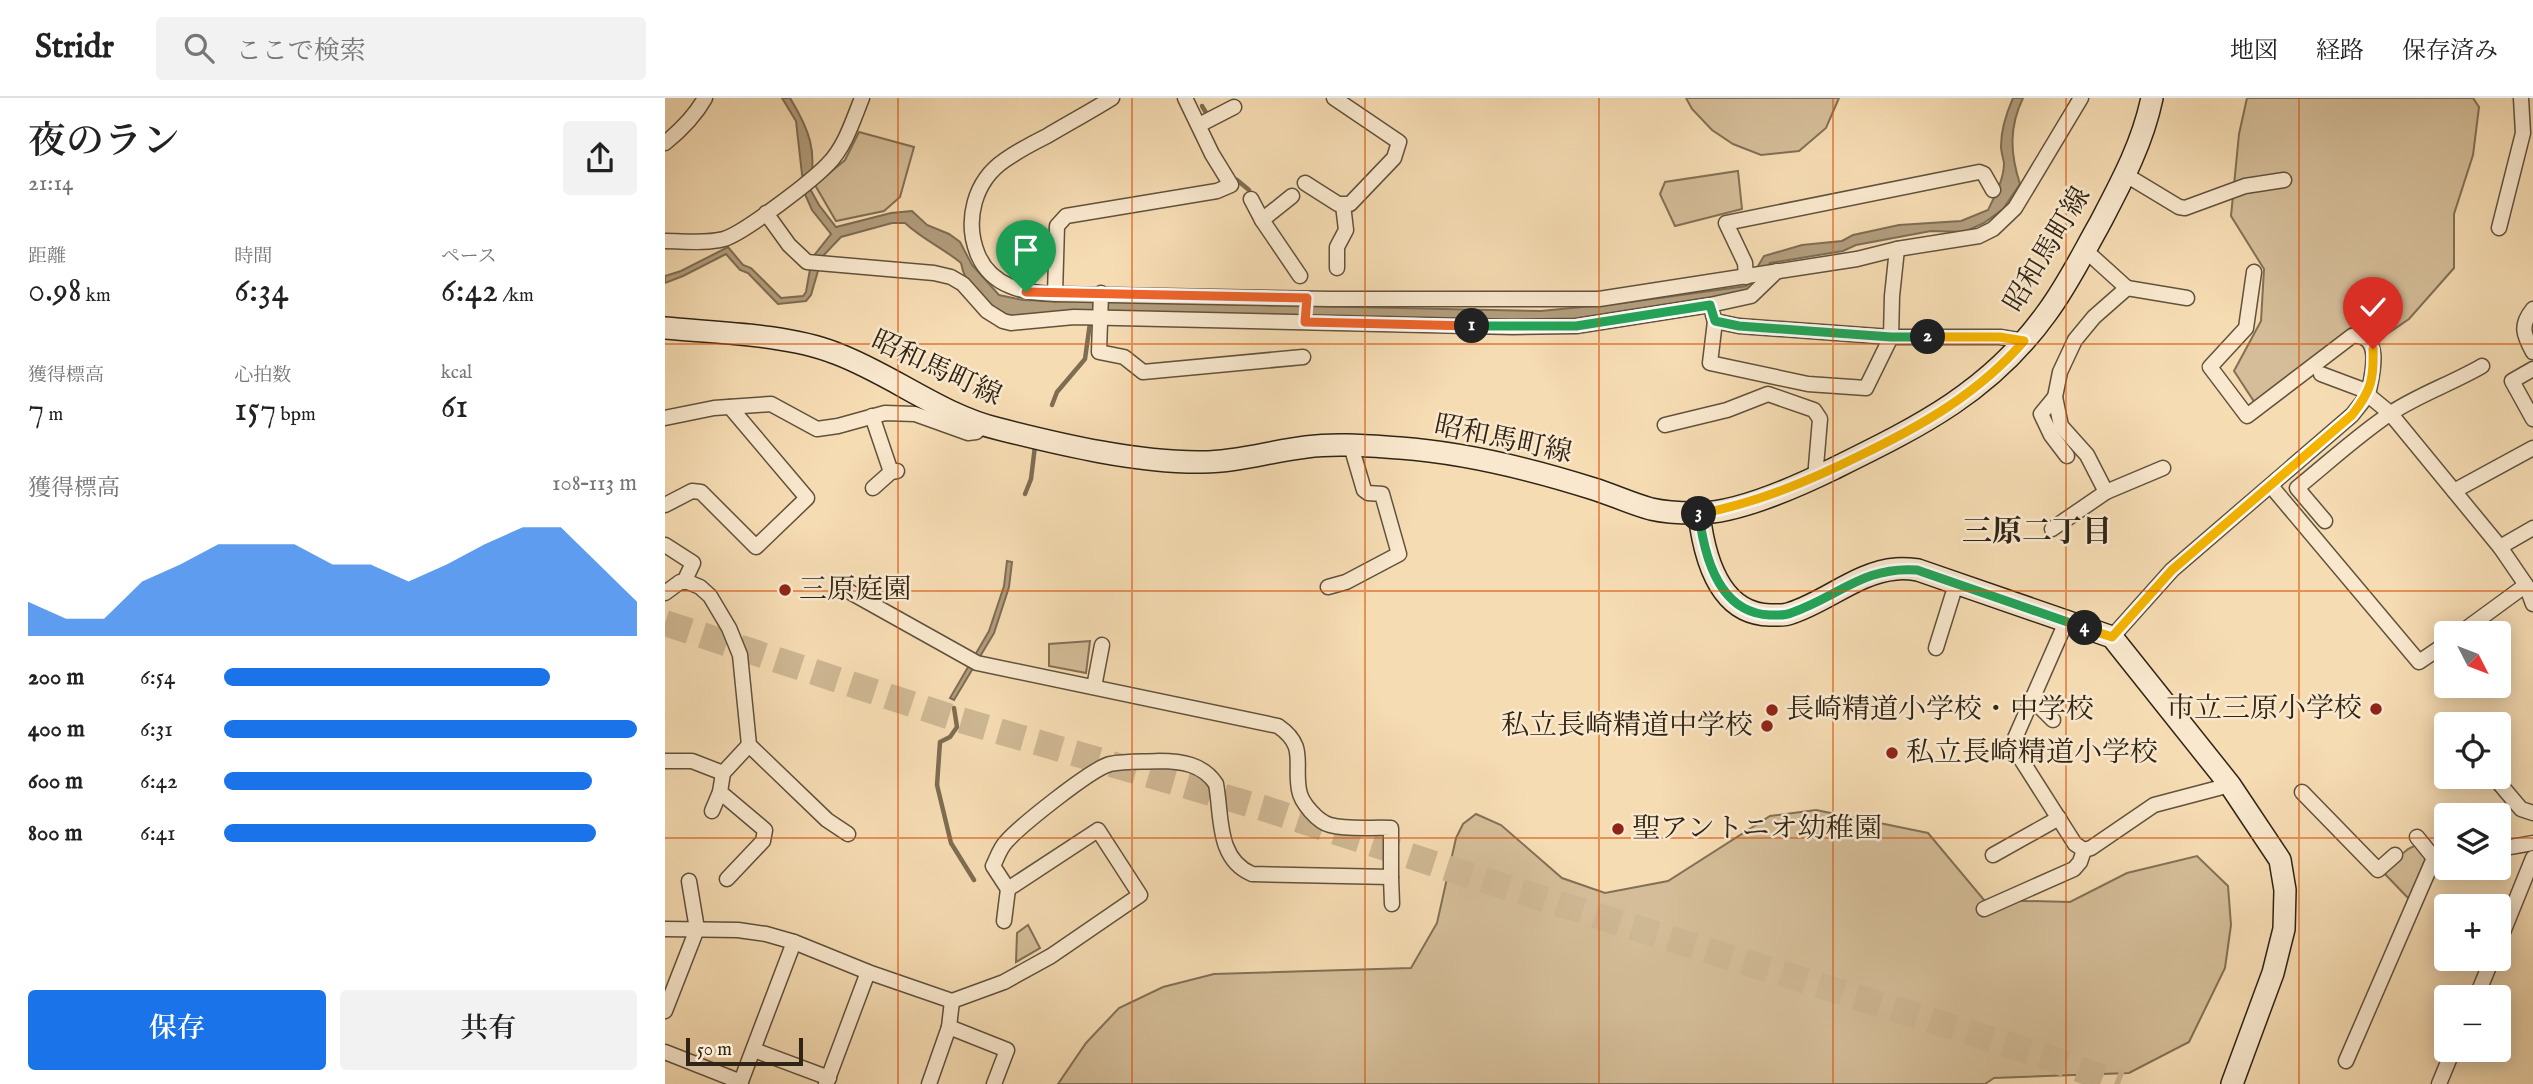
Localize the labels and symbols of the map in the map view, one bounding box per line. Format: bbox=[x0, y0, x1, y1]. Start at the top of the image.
street label: 昭和馬町線 bbox=[1997, 181, 2099, 319]
pin bbox=[996, 220, 1056, 292]
pin bbox=[2343, 277, 2403, 349]
pin: 1 bbox=[1455, 308, 1489, 344]
pin: 2 bbox=[1911, 320, 1945, 354]
street label: 昭和馬町線 bbox=[865, 324, 1007, 414]
street label: 昭和馬町線 bbox=[1431, 408, 1575, 472]
pin: 3 bbox=[1681, 496, 1717, 532]
district label: 三原二丁目 bbox=[1962, 514, 2112, 552]
place label: 三原庭園 bbox=[799, 573, 911, 608]
marker: 三原庭園 bbox=[777, 582, 793, 598]
pin: 4 bbox=[2067, 610, 2103, 646]
north arrow bbox=[2434, 621, 2511, 698]
place label: 市立三原小学校 bbox=[2166, 692, 2362, 727]
place label: 長崎精道小学校・中学校 bbox=[1786, 693, 2094, 728]
marker: 市立三原小学校 bbox=[2368, 701, 2384, 717]
marker: 長崎精道小学校・中学校 bbox=[1764, 702, 1780, 718]
place label: 私立長崎精道中学校 bbox=[1501, 709, 1753, 744]
marker: 私立長崎精道中学校 bbox=[1759, 718, 1775, 734]
place label: 私立長崎精道小学校 bbox=[1906, 736, 2158, 771]
marker: 私立長崎精道小学校 bbox=[1884, 745, 1900, 761]
place label: 聖アントニオ幼稚園 bbox=[1632, 812, 1882, 847]
marker: 聖アントニオ幼稚園 bbox=[1610, 821, 1626, 837]
scale bar bbox=[686, 1035, 803, 1067]

